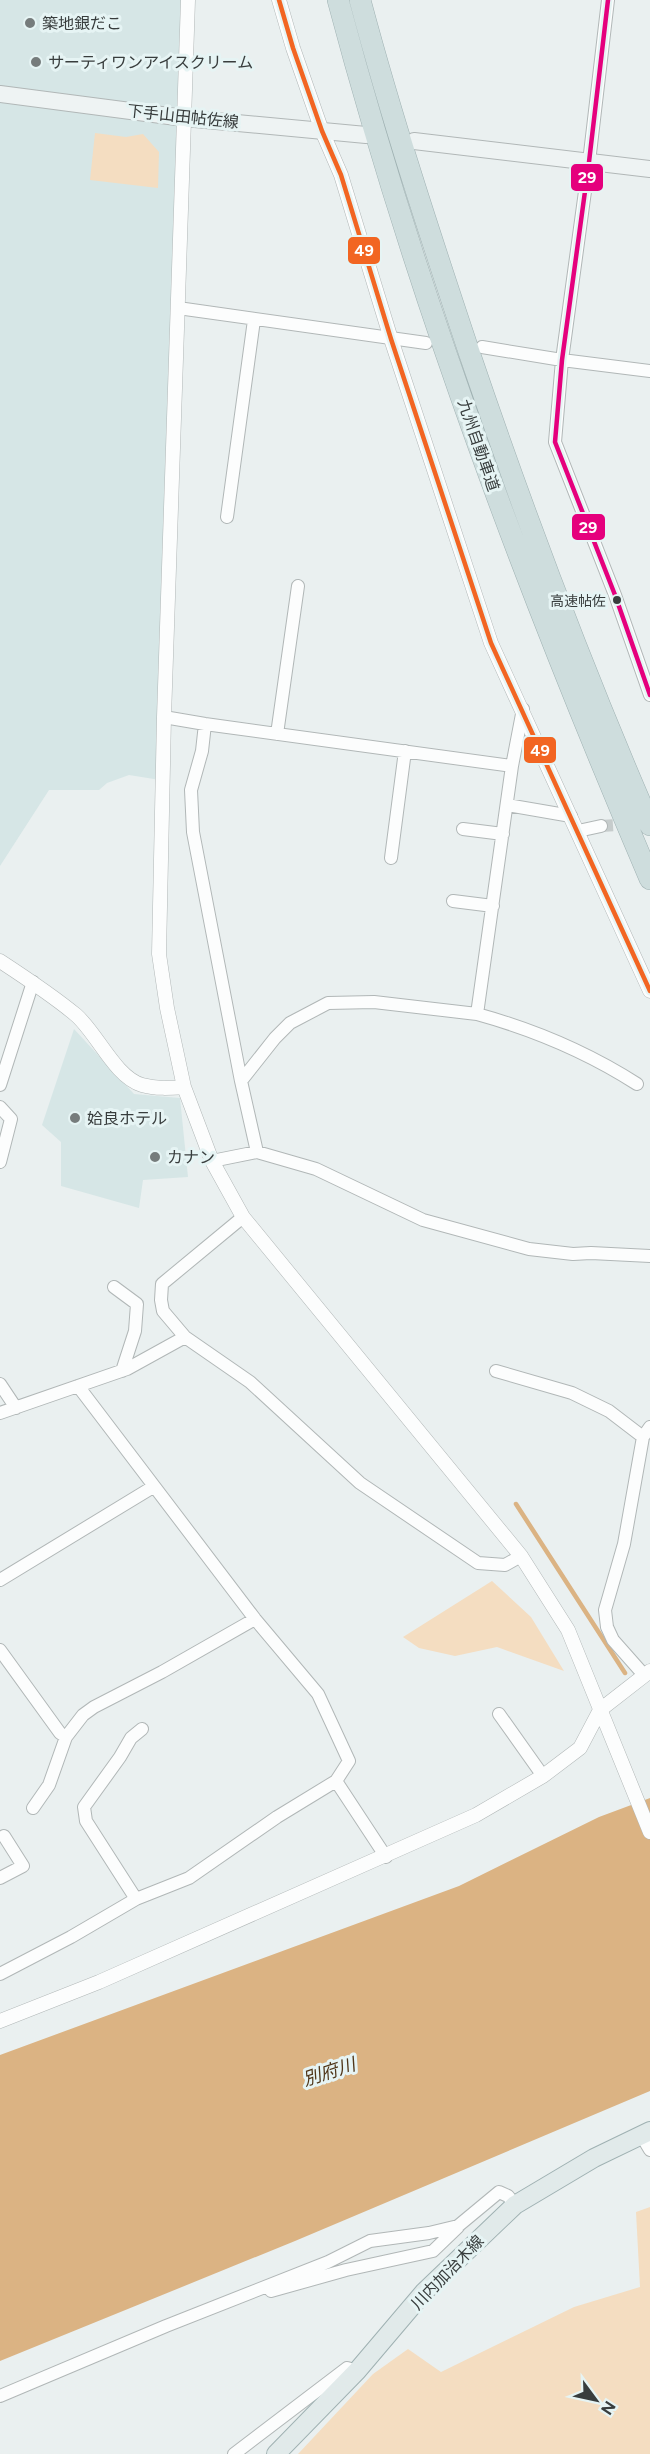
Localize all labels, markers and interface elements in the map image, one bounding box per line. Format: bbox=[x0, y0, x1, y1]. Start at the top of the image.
place label: 築地銀だこ bbox=[42, 14, 122, 33]
marker: 築地銀だこ bbox=[23, 16, 37, 30]
place label: サーティワンアイスクリーム bbox=[48, 53, 253, 72]
marker: サーティワンアイスクリーム bbox=[29, 55, 43, 69]
street label: 下手山田帖佐線 bbox=[126, 101, 240, 132]
line badge: 29 bbox=[570, 163, 604, 192]
text: 29 bbox=[578, 168, 596, 187]
line badge: 49 bbox=[347, 236, 381, 265]
text: 49 bbox=[354, 241, 374, 260]
street label: 九州自動車道 bbox=[454, 397, 503, 494]
line badge: 29 bbox=[571, 513, 606, 541]
text: 29 bbox=[579, 518, 597, 537]
place label: 高速帖佐 bbox=[550, 593, 606, 610]
marker: 高速帖佐 bbox=[611, 594, 623, 606]
line badge: 49 bbox=[523, 736, 557, 764]
text: 49 bbox=[530, 741, 550, 760]
place label: 姶良ホテル bbox=[87, 1109, 167, 1128]
marker: 姶良ホテル bbox=[68, 1111, 82, 1125]
place label: カナン bbox=[167, 1148, 215, 1167]
marker: カナン bbox=[148, 1150, 162, 1164]
water label: 別府川 bbox=[300, 2053, 360, 2091]
street label: 川内加治木線 bbox=[407, 2231, 488, 2313]
north arrow bbox=[566, 2370, 626, 2430]
text: N bbox=[597, 2398, 619, 2418]

